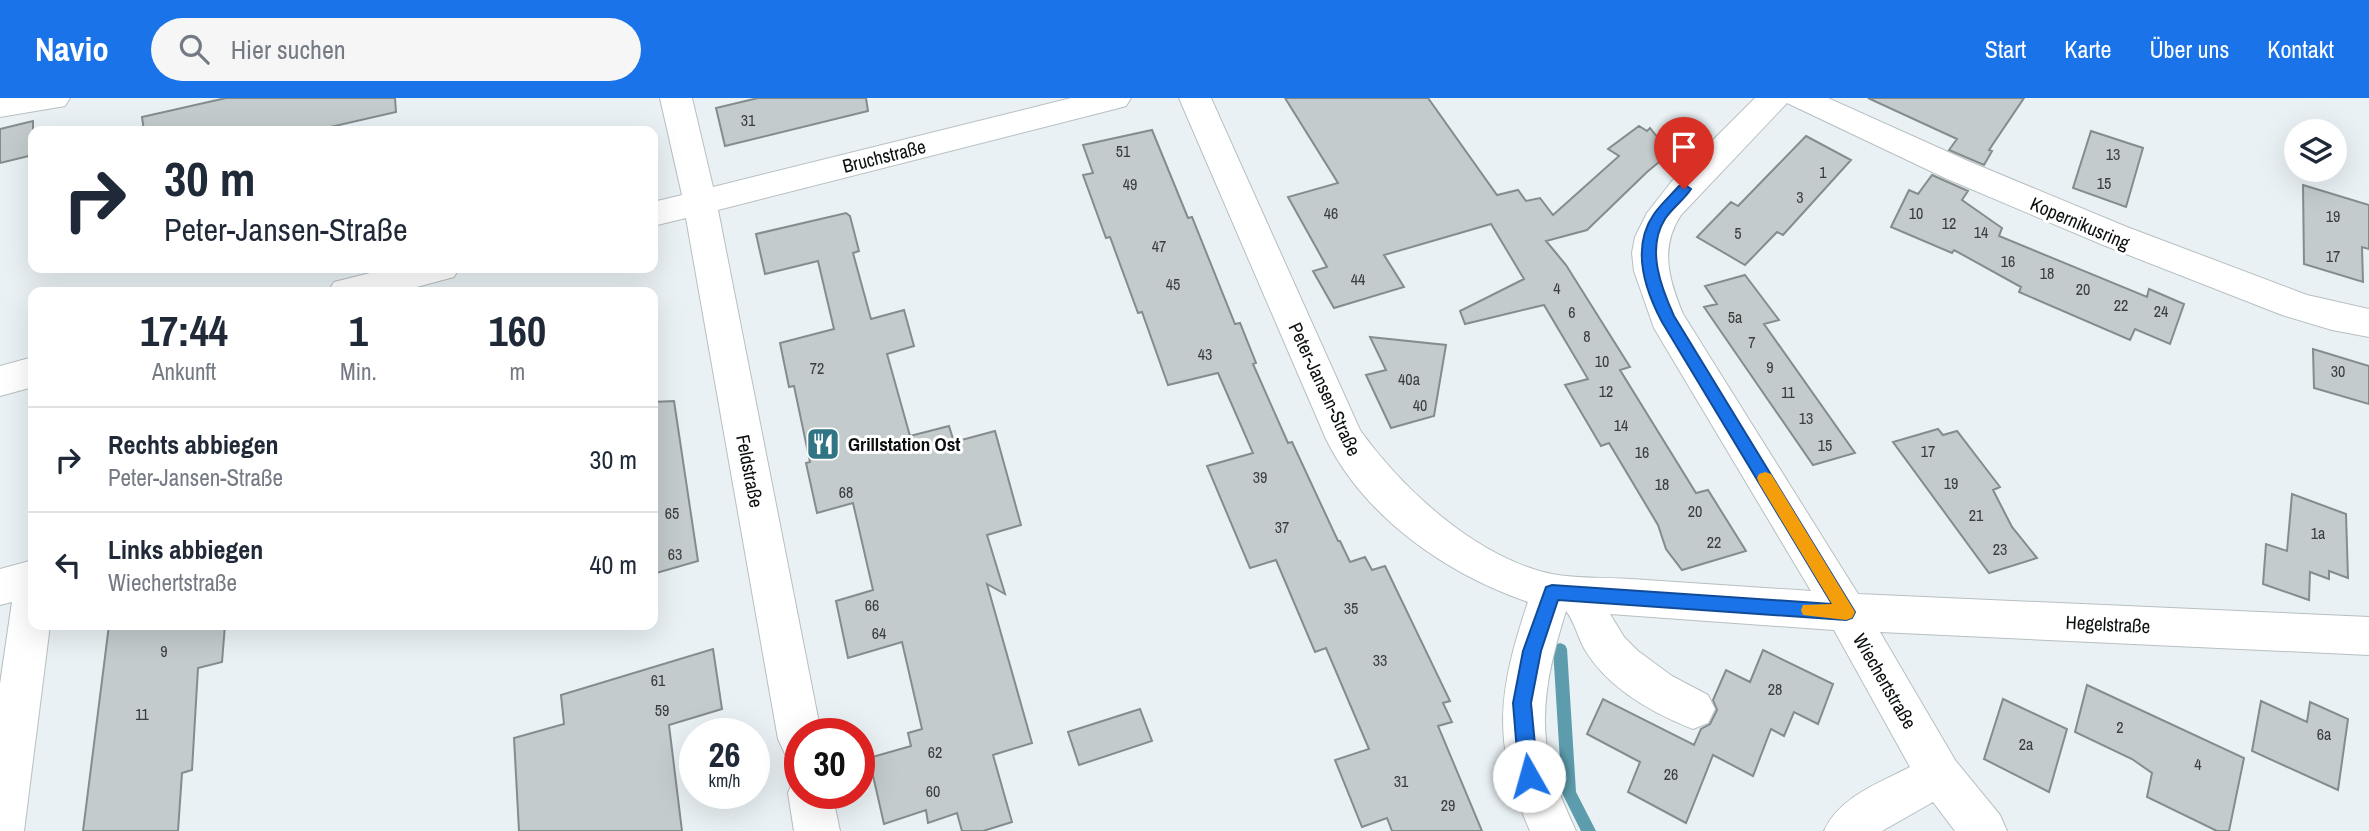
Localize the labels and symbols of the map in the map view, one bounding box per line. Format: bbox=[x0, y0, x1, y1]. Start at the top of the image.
house number: 31 bbox=[741, 109, 756, 131]
pin bbox=[1654, 117, 1714, 189]
street label: Bruchstraße bbox=[840, 133, 928, 179]
house number: 51 bbox=[1116, 140, 1131, 162]
house number: 13 bbox=[2106, 143, 2120, 165]
house number: 1 bbox=[1819, 161, 1827, 183]
house number: 15 bbox=[2097, 172, 2111, 194]
house number: 49 bbox=[1123, 173, 1137, 195]
house number: 3 bbox=[1796, 186, 1804, 208]
street label: Kopernikusring bbox=[2026, 190, 2134, 256]
house number: 46 bbox=[1324, 202, 1338, 224]
house number: 10 bbox=[1909, 202, 1923, 224]
house number: 19 bbox=[2326, 205, 2340, 227]
house number: 12 bbox=[1942, 212, 1956, 234]
house number: 14 bbox=[1974, 221, 1988, 243]
house number: 5 bbox=[1734, 222, 1742, 244]
house number: 47 bbox=[1152, 235, 1166, 257]
house number: 17 bbox=[2326, 245, 2340, 267]
house number: 16 bbox=[2001, 250, 2015, 272]
house number: 18 bbox=[2040, 262, 2054, 284]
house number: 44 bbox=[1351, 268, 1365, 290]
house number: 45 bbox=[1166, 273, 1180, 295]
house number: 4 bbox=[1553, 277, 1561, 299]
house number: 20 bbox=[2076, 278, 2090, 300]
house number: 22 bbox=[2114, 294, 2128, 316]
house number: 24 bbox=[2154, 300, 2168, 322]
house number: 6 bbox=[1568, 301, 1576, 323]
house number: 5a bbox=[1728, 306, 1743, 328]
street label: Peter-Jansen-Straße bbox=[1283, 318, 1367, 460]
house number: 8 bbox=[1583, 325, 1591, 347]
house number: 7 bbox=[1748, 331, 1756, 353]
house number: 43 bbox=[1198, 343, 1212, 365]
house number: 10 bbox=[1595, 350, 1609, 372]
house number: 9 bbox=[1766, 356, 1774, 378]
house number: 72 bbox=[810, 357, 824, 379]
house number: 30 bbox=[2331, 360, 2345, 382]
house number: 40a bbox=[1398, 368, 1421, 390]
house number: 12 bbox=[1599, 380, 1613, 402]
house number: 11 bbox=[1781, 381, 1796, 403]
house number: 40 bbox=[1413, 394, 1427, 416]
house number: 13 bbox=[1799, 407, 1813, 429]
house number: 14 bbox=[1614, 414, 1628, 436]
restaurant icon: Grillstation Ost bbox=[804, 425, 842, 463]
place label: Grillstation Ost bbox=[848, 431, 961, 457]
street label: Feldstraße bbox=[730, 432, 770, 510]
house number: 15 bbox=[1818, 434, 1832, 456]
house number: 17 bbox=[1921, 440, 1935, 462]
house number: 16 bbox=[1635, 441, 1649, 463]
house number: 39 bbox=[1253, 466, 1267, 488]
house number: 19 bbox=[1944, 472, 1958, 494]
house number: 18 bbox=[1655, 473, 1669, 495]
house number: 68 bbox=[839, 481, 853, 503]
house number: 20 bbox=[1688, 500, 1702, 522]
house number: 65 bbox=[665, 502, 679, 524]
house number: 21 bbox=[1969, 504, 1984, 526]
house number: 37 bbox=[1275, 516, 1289, 538]
house number: 1a bbox=[2311, 522, 2326, 544]
house number: 22 bbox=[1707, 531, 1721, 553]
house number: 23 bbox=[1993, 538, 2007, 560]
house number: 63 bbox=[668, 543, 682, 565]
house number: 66 bbox=[865, 594, 879, 616]
house number: 35 bbox=[1344, 597, 1358, 619]
street label: Hegelstraße bbox=[2065, 609, 2151, 639]
house number: 64 bbox=[872, 622, 886, 644]
street label: Wiechertstraße bbox=[1847, 628, 1923, 734]
house number: 9 bbox=[160, 640, 168, 662]
house number: 33 bbox=[1373, 649, 1387, 671]
house number: 61 bbox=[651, 669, 666, 691]
house number: 28 bbox=[1768, 678, 1782, 700]
house number: 59 bbox=[655, 699, 669, 721]
house number: 11 bbox=[135, 703, 150, 725]
house number: 2 bbox=[2116, 716, 2124, 738]
speed limit sign: 30 bbox=[784, 718, 875, 809]
house number: 6a bbox=[2317, 723, 2332, 745]
house number: 2a bbox=[2019, 733, 2034, 755]
position arrow bbox=[1492, 739, 1566, 813]
house number: 62 bbox=[928, 741, 942, 763]
house number: 4 bbox=[2194, 753, 2202, 775]
house number: 26 bbox=[1664, 763, 1678, 785]
house number: 31 bbox=[1394, 770, 1409, 792]
house number: 60 bbox=[926, 780, 940, 802]
house number: 29 bbox=[1441, 794, 1455, 816]

